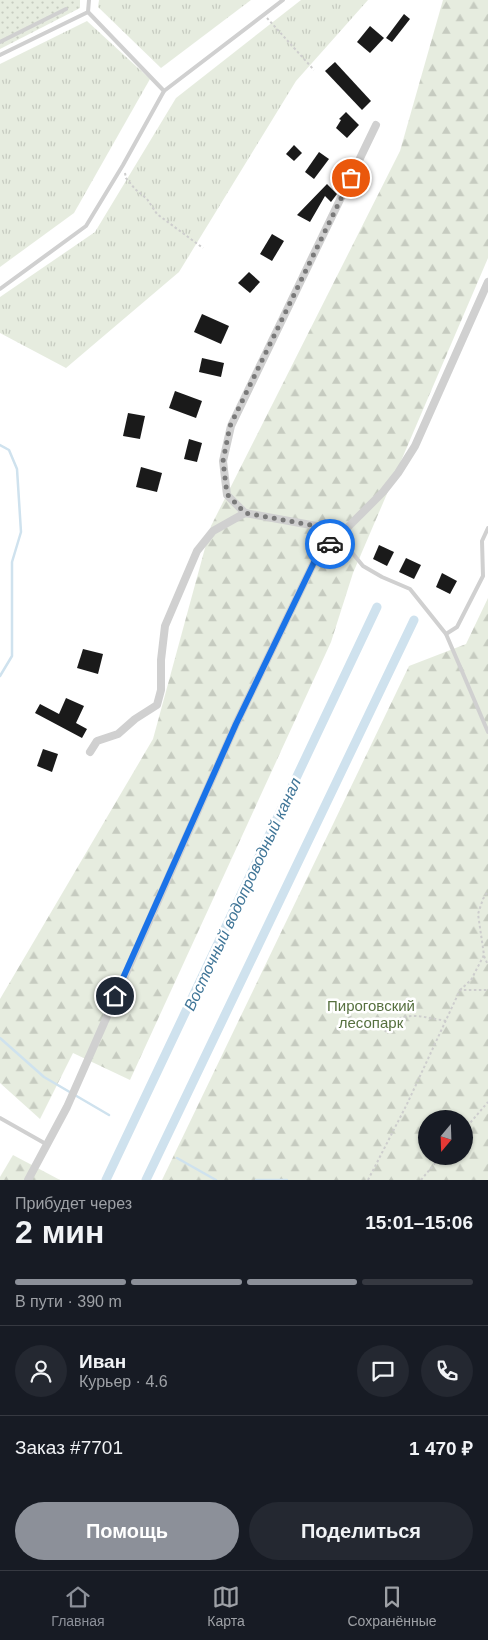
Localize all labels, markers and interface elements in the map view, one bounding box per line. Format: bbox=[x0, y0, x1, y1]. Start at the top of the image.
pin bbox=[330, 157, 372, 199]
icon: bag bbox=[337, 164, 365, 192]
courier bbox=[305, 519, 355, 569]
icon: car bbox=[316, 530, 344, 558]
water label: Восточный водопроводный канал bbox=[181, 775, 304, 1013]
pin bbox=[94, 975, 136, 1017]
icon: home bbox=[101, 982, 129, 1010]
park label: Пироговский лесопарк bbox=[327, 997, 415, 1031]
north arrow bbox=[418, 1110, 472, 1165]
map controls bbox=[418, 1110, 473, 1165]
text: Прибудет через bbox=[15, 1195, 132, 1212]
text: 15:01–15:06 bbox=[365, 1212, 473, 1233]
text: 2 мин bbox=[15, 1214, 104, 1250]
text: В пути · 390 m bbox=[15, 1293, 122, 1310]
button: person bbox=[15, 1345, 67, 1397]
button: chat bbox=[357, 1345, 409, 1397]
button: phone bbox=[421, 1345, 473, 1397]
text: Иван bbox=[79, 1351, 126, 1372]
text: Курьер · 4.6 bbox=[79, 1373, 168, 1390]
text: Заказ #7701 bbox=[15, 1437, 123, 1458]
text: 1 470 ₽ bbox=[409, 1438, 473, 1459]
button: Помощь bbox=[15, 1502, 239, 1560]
button: Поделиться bbox=[249, 1502, 473, 1560]
tab: Главная bbox=[51, 1583, 105, 1629]
tab: Карта bbox=[207, 1583, 245, 1629]
tab: Сохранённые bbox=[347, 1583, 437, 1629]

